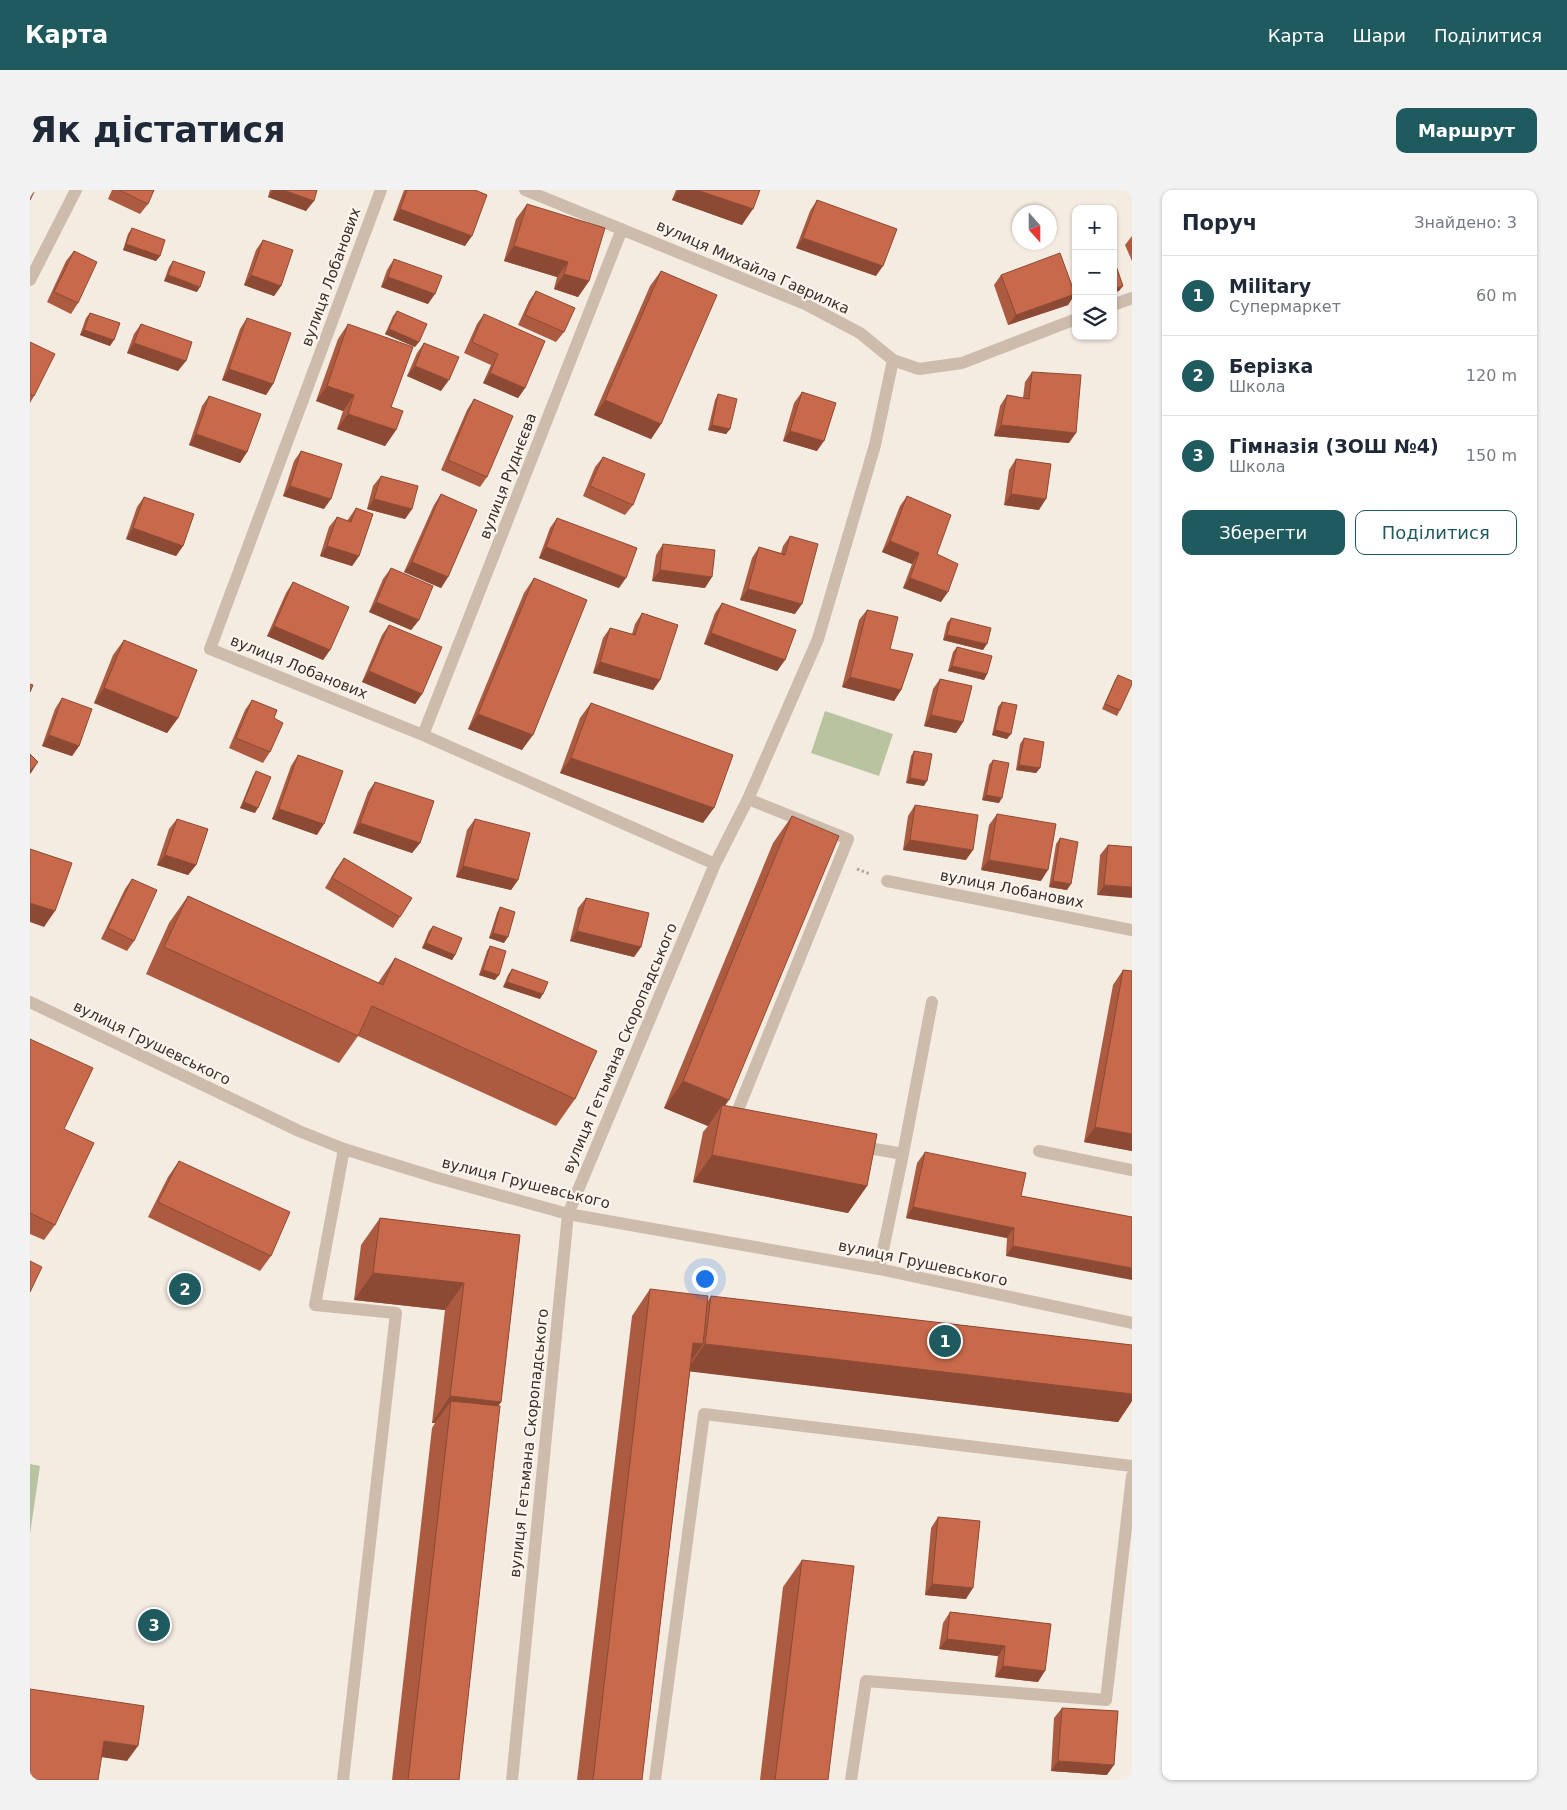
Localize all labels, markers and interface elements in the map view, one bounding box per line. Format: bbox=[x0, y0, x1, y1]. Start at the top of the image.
text: Карта bbox=[25, 21, 108, 49]
text: Карта bbox=[1268, 25, 1324, 46]
text: Шари bbox=[1352, 25, 1406, 46]
text: Поділитися bbox=[1434, 25, 1542, 46]
button: Маршрут bbox=[1396, 108, 1537, 153]
text: Як дістатися bbox=[30, 110, 286, 150]
street label: вулиця Лобанових bbox=[298, 205, 365, 349]
north arrow bbox=[1012, 205, 1057, 250]
map controls bbox=[1072, 205, 1117, 340]
button: + bbox=[1072, 205, 1117, 250]
text: Поруч bbox=[1182, 211, 1257, 235]
text: Знайдено: 3 bbox=[1414, 213, 1517, 232]
street label: вулиця Михайла Гаврилка bbox=[654, 216, 852, 318]
button: − bbox=[1072, 250, 1117, 295]
text: Military bbox=[1229, 275, 1311, 297]
text: 1 bbox=[1192, 286, 1204, 305]
text: 60 m bbox=[1476, 286, 1517, 305]
button: layers bbox=[1072, 295, 1117, 340]
text: Супермаркет bbox=[1229, 297, 1341, 316]
text: Берізка bbox=[1229, 355, 1313, 377]
text: 2 bbox=[1192, 366, 1204, 385]
text: 120 m bbox=[1466, 366, 1517, 385]
text: Школа bbox=[1229, 377, 1286, 396]
street label: вулиця Руднєєва bbox=[476, 410, 540, 542]
text: Гімназія (ЗОШ №4) bbox=[1229, 435, 1439, 457]
text: 3 bbox=[1192, 446, 1204, 465]
text: 150 m bbox=[1466, 446, 1517, 465]
text: Школа bbox=[1229, 457, 1286, 476]
button: Зберегти bbox=[1182, 510, 1345, 555]
button: Поділитися bbox=[1355, 510, 1517, 555]
street label: вулиця Лобанових bbox=[228, 631, 370, 703]
street label: вулиця Лобанових bbox=[938, 866, 1086, 912]
street label: вулиця Гетьмана Скоропадського bbox=[559, 920, 681, 1176]
street label: вулиця Грушевського bbox=[70, 997, 234, 1089]
street label: вулиця Грушевського bbox=[440, 1153, 612, 1213]
street label: вулиця Грушевського bbox=[837, 1236, 1009, 1290]
your location bbox=[692, 1266, 718, 1292]
pin: 2 bbox=[169, 1270, 201, 1308]
street label: вулиця Гетьмана Скоропадського bbox=[506, 1308, 552, 1578]
pin: 1 bbox=[929, 1322, 961, 1360]
pin: 3 bbox=[138, 1606, 170, 1644]

